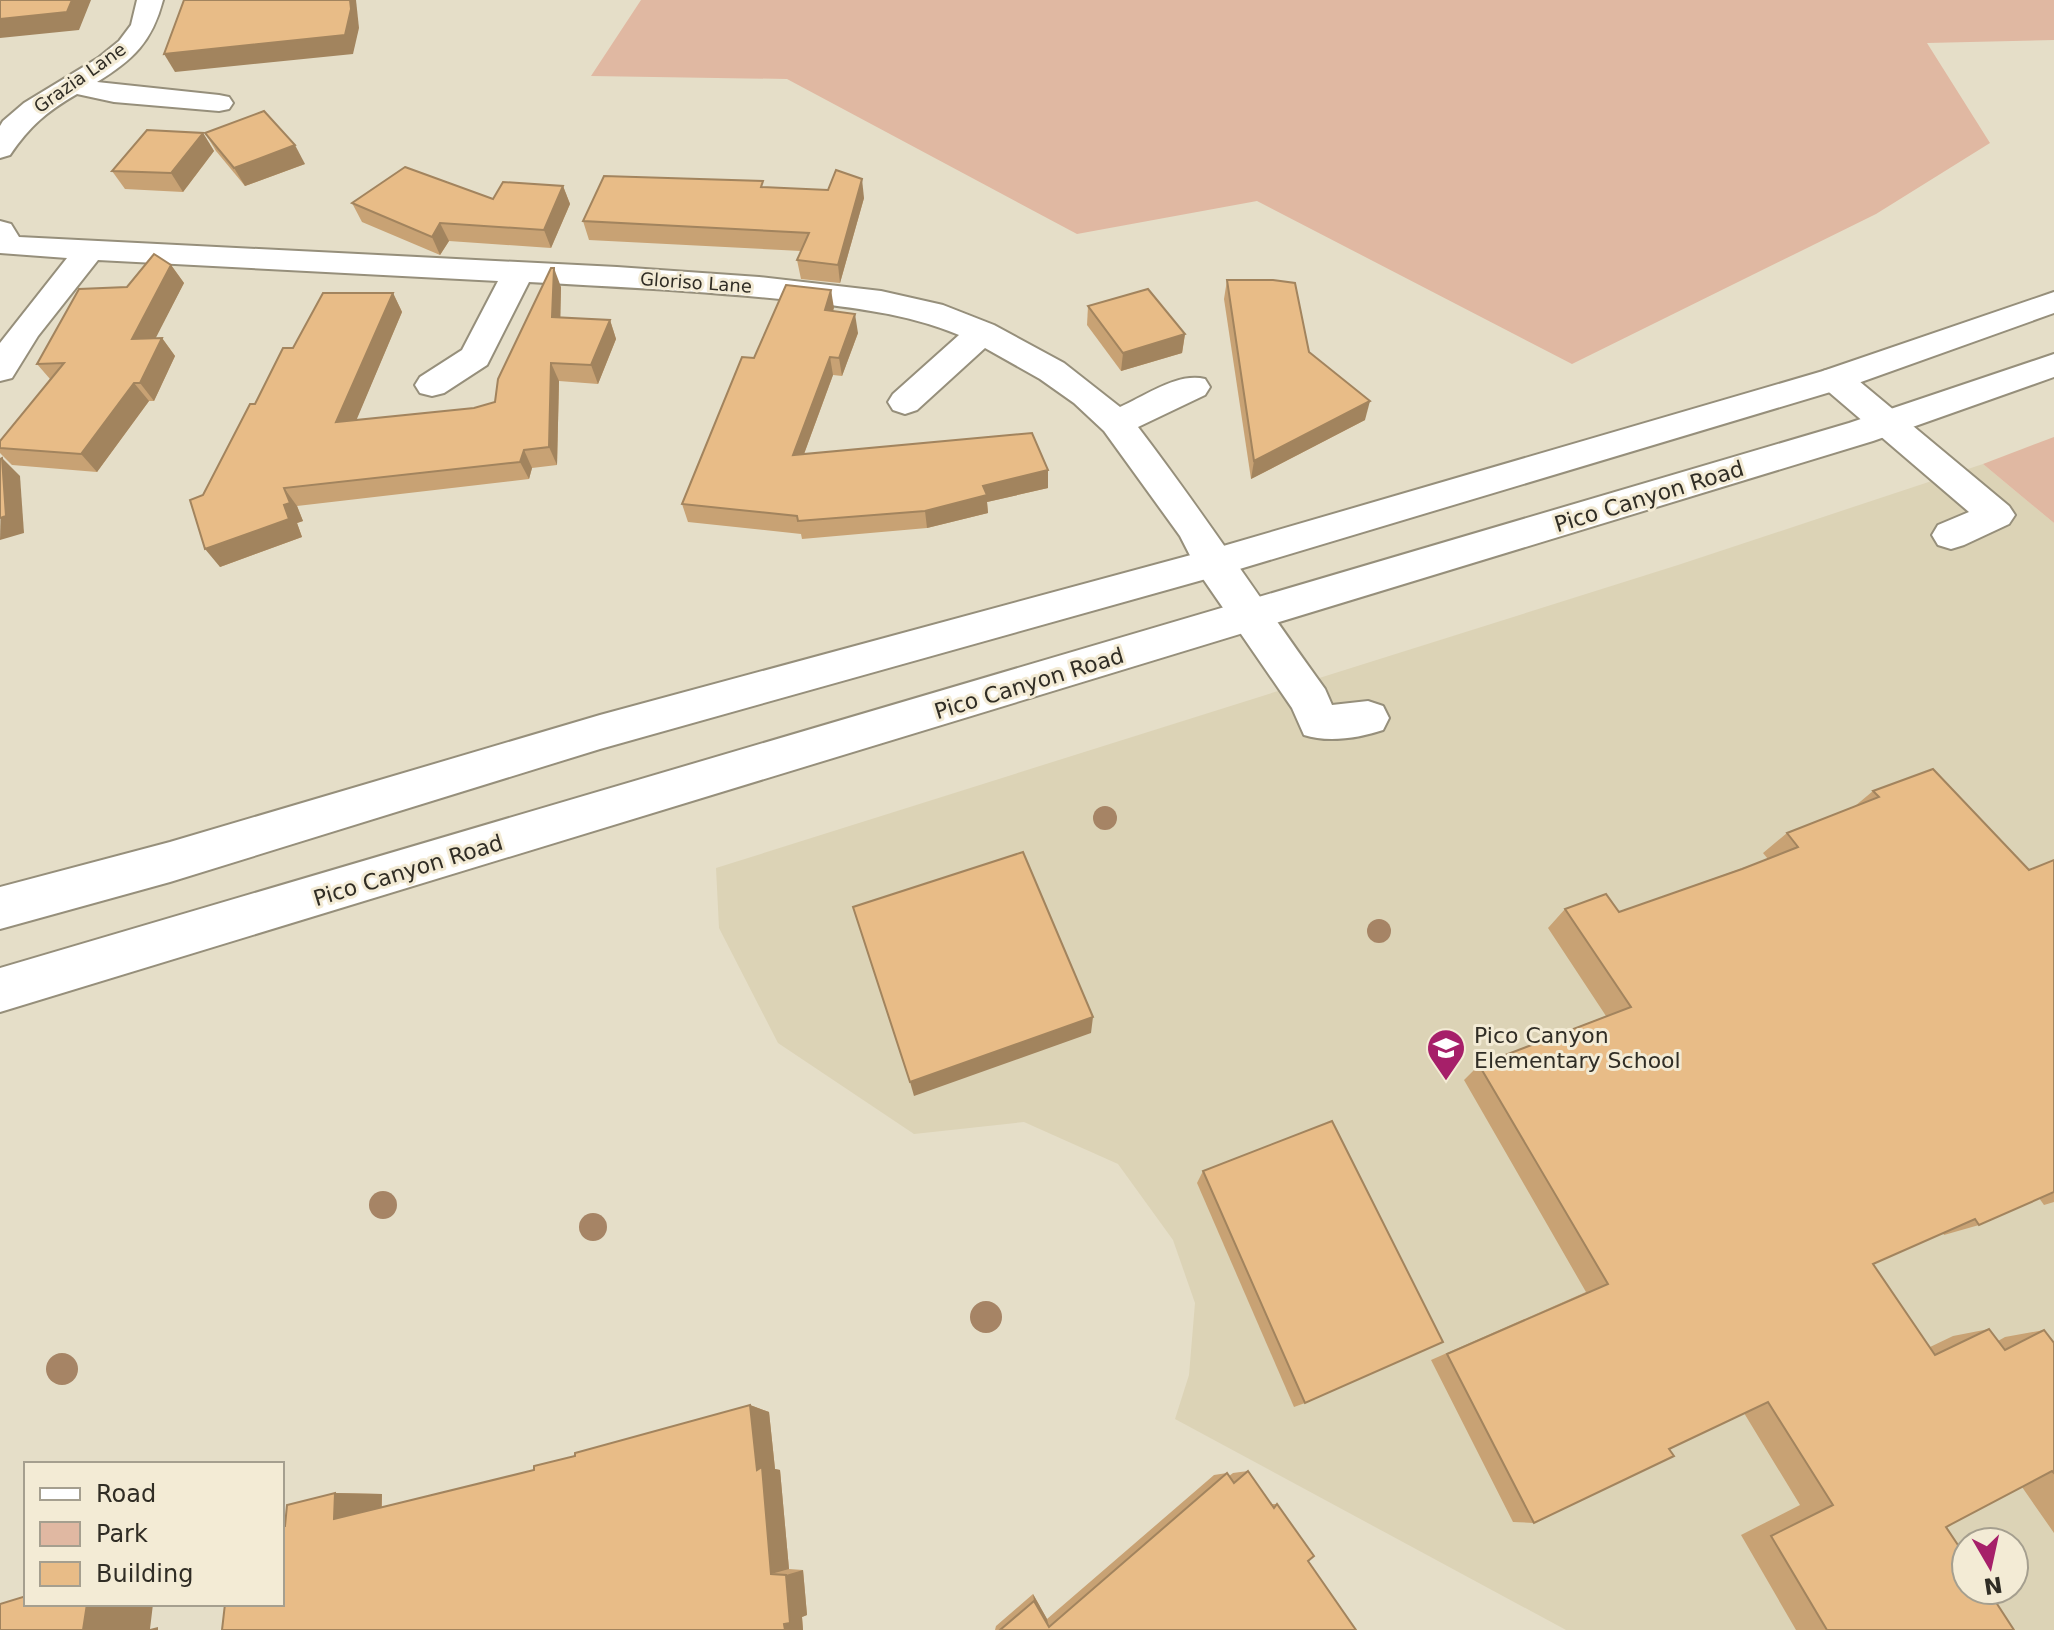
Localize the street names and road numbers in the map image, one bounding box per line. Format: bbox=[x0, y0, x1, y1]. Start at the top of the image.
street label: Grazia Lane bbox=[30, 38, 130, 117]
street label: Gloriso Lane bbox=[639, 268, 753, 297]
street label: Pico Canyon Road bbox=[1551, 456, 1747, 537]
street label: Pico Canyon Road bbox=[931, 643, 1127, 724]
street label: Pico Canyon Road bbox=[310, 830, 506, 911]

